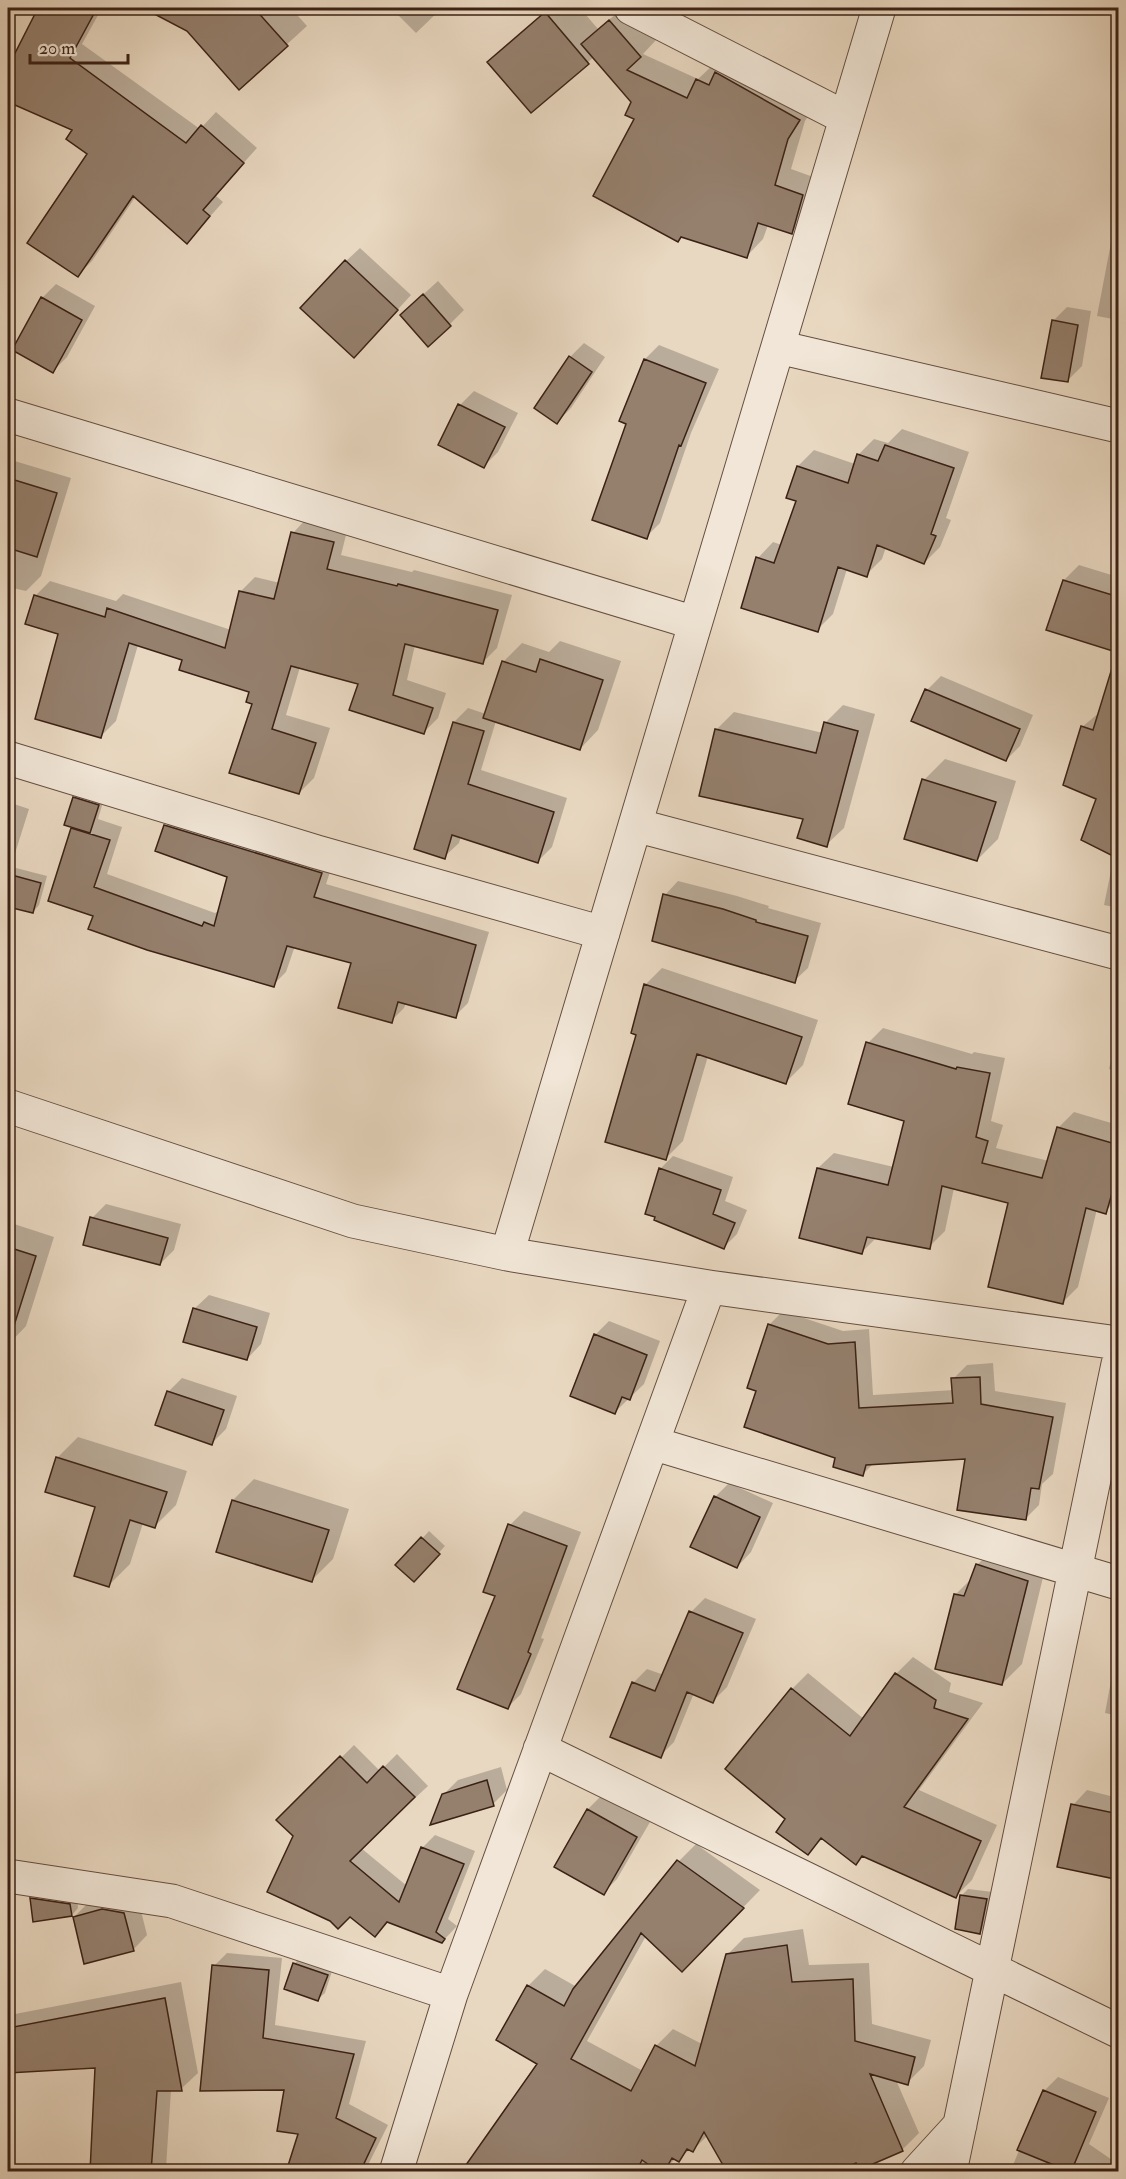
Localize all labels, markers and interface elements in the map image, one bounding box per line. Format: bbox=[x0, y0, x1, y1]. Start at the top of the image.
scale bar bbox=[30, 27, 128, 65]
text: 20 m bbox=[39, 37, 75, 60]

